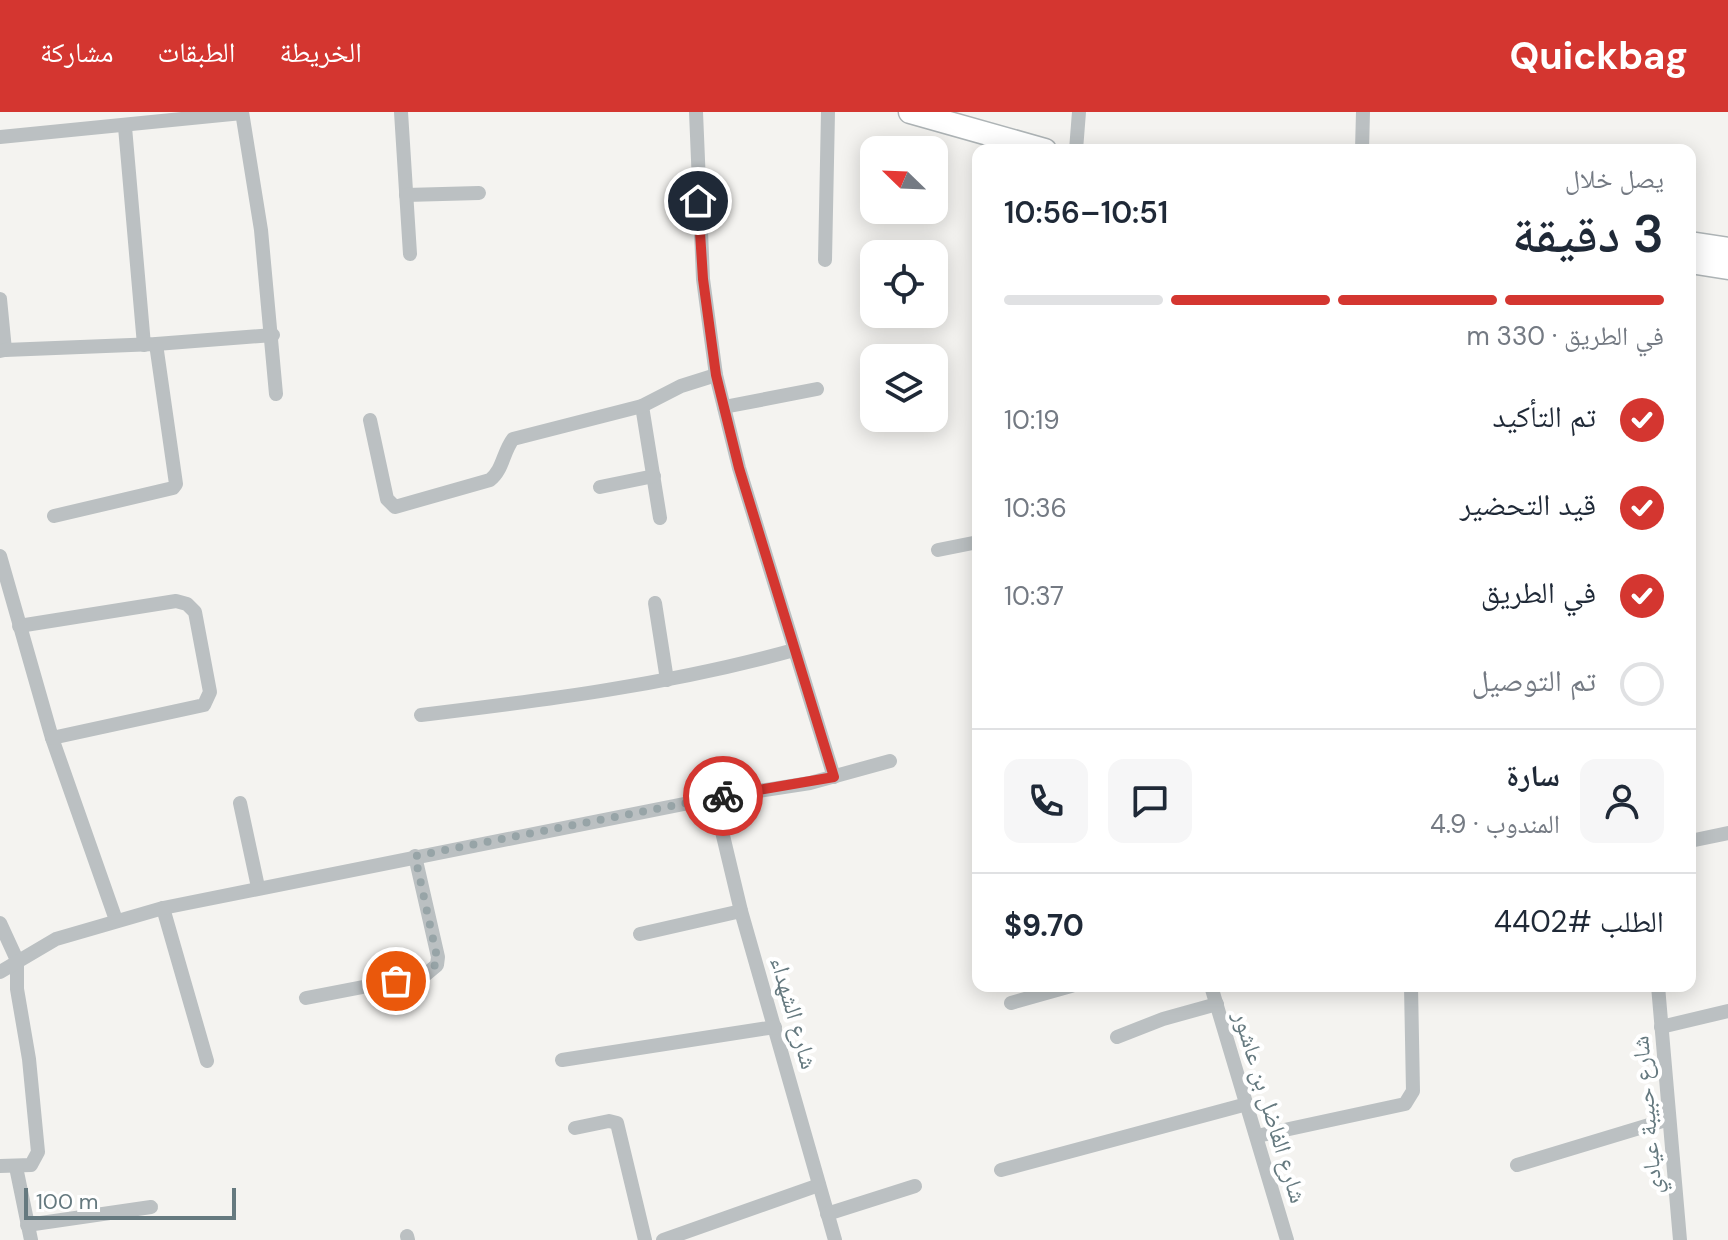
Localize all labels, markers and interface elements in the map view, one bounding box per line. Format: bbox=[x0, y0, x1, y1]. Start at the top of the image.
text: Quickbag bbox=[1510, 31, 1688, 81]
text: مشاركة bbox=[40, 34, 114, 71]
text: الطبقات bbox=[158, 34, 235, 71]
text: الخريطة bbox=[279, 34, 362, 71]
north arrow bbox=[860, 136, 948, 224]
map controls bbox=[860, 136, 948, 432]
text: يصل خلال bbox=[1565, 162, 1664, 196]
pin bbox=[664, 167, 732, 235]
icon: home bbox=[676, 179, 720, 223]
text: 10:51–10:56 bbox=[1004, 193, 1168, 232]
text: 3 دقيقة bbox=[1512, 200, 1664, 268]
button: locate bbox=[860, 240, 948, 328]
text: في الطريق · 330 m bbox=[1467, 319, 1664, 353]
button: layers bbox=[860, 344, 948, 432]
text: تم التأكيد bbox=[1493, 397, 1596, 436]
icon: check bbox=[1620, 398, 1664, 442]
text: 10:19 bbox=[1004, 403, 1060, 437]
text: قيد التحضير bbox=[1460, 485, 1596, 524]
icon: check bbox=[1620, 486, 1664, 530]
text: 10:36 bbox=[1004, 491, 1067, 525]
text: في الطريق bbox=[1481, 573, 1596, 612]
icon: check bbox=[1620, 574, 1664, 618]
text: 10:37 bbox=[1004, 579, 1064, 613]
text: تم التوصيل bbox=[1471, 661, 1596, 700]
courier bbox=[683, 756, 763, 836]
text: سارة bbox=[1506, 756, 1560, 795]
button: phone bbox=[1004, 759, 1088, 843]
button: chat bbox=[1108, 759, 1192, 843]
button: person bbox=[1580, 759, 1664, 843]
icon: bike bbox=[701, 774, 745, 818]
text: المندوب · 4.9 bbox=[1430, 807, 1560, 841]
text: الطلب #4402 bbox=[1494, 902, 1664, 941]
text: $9.70 bbox=[1004, 906, 1084, 945]
pin bbox=[362, 947, 430, 1015]
street label: شارع الشهداء bbox=[764, 953, 825, 1073]
icon: bag bbox=[374, 959, 418, 1003]
street label: شارع الفاضل بن عاشور bbox=[1226, 1006, 1314, 1207]
street label: شارع حبيبة عيادي bbox=[1624, 1034, 1673, 1195]
scale bar bbox=[24, 1184, 236, 1220]
text: 100 m bbox=[36, 1187, 98, 1216]

